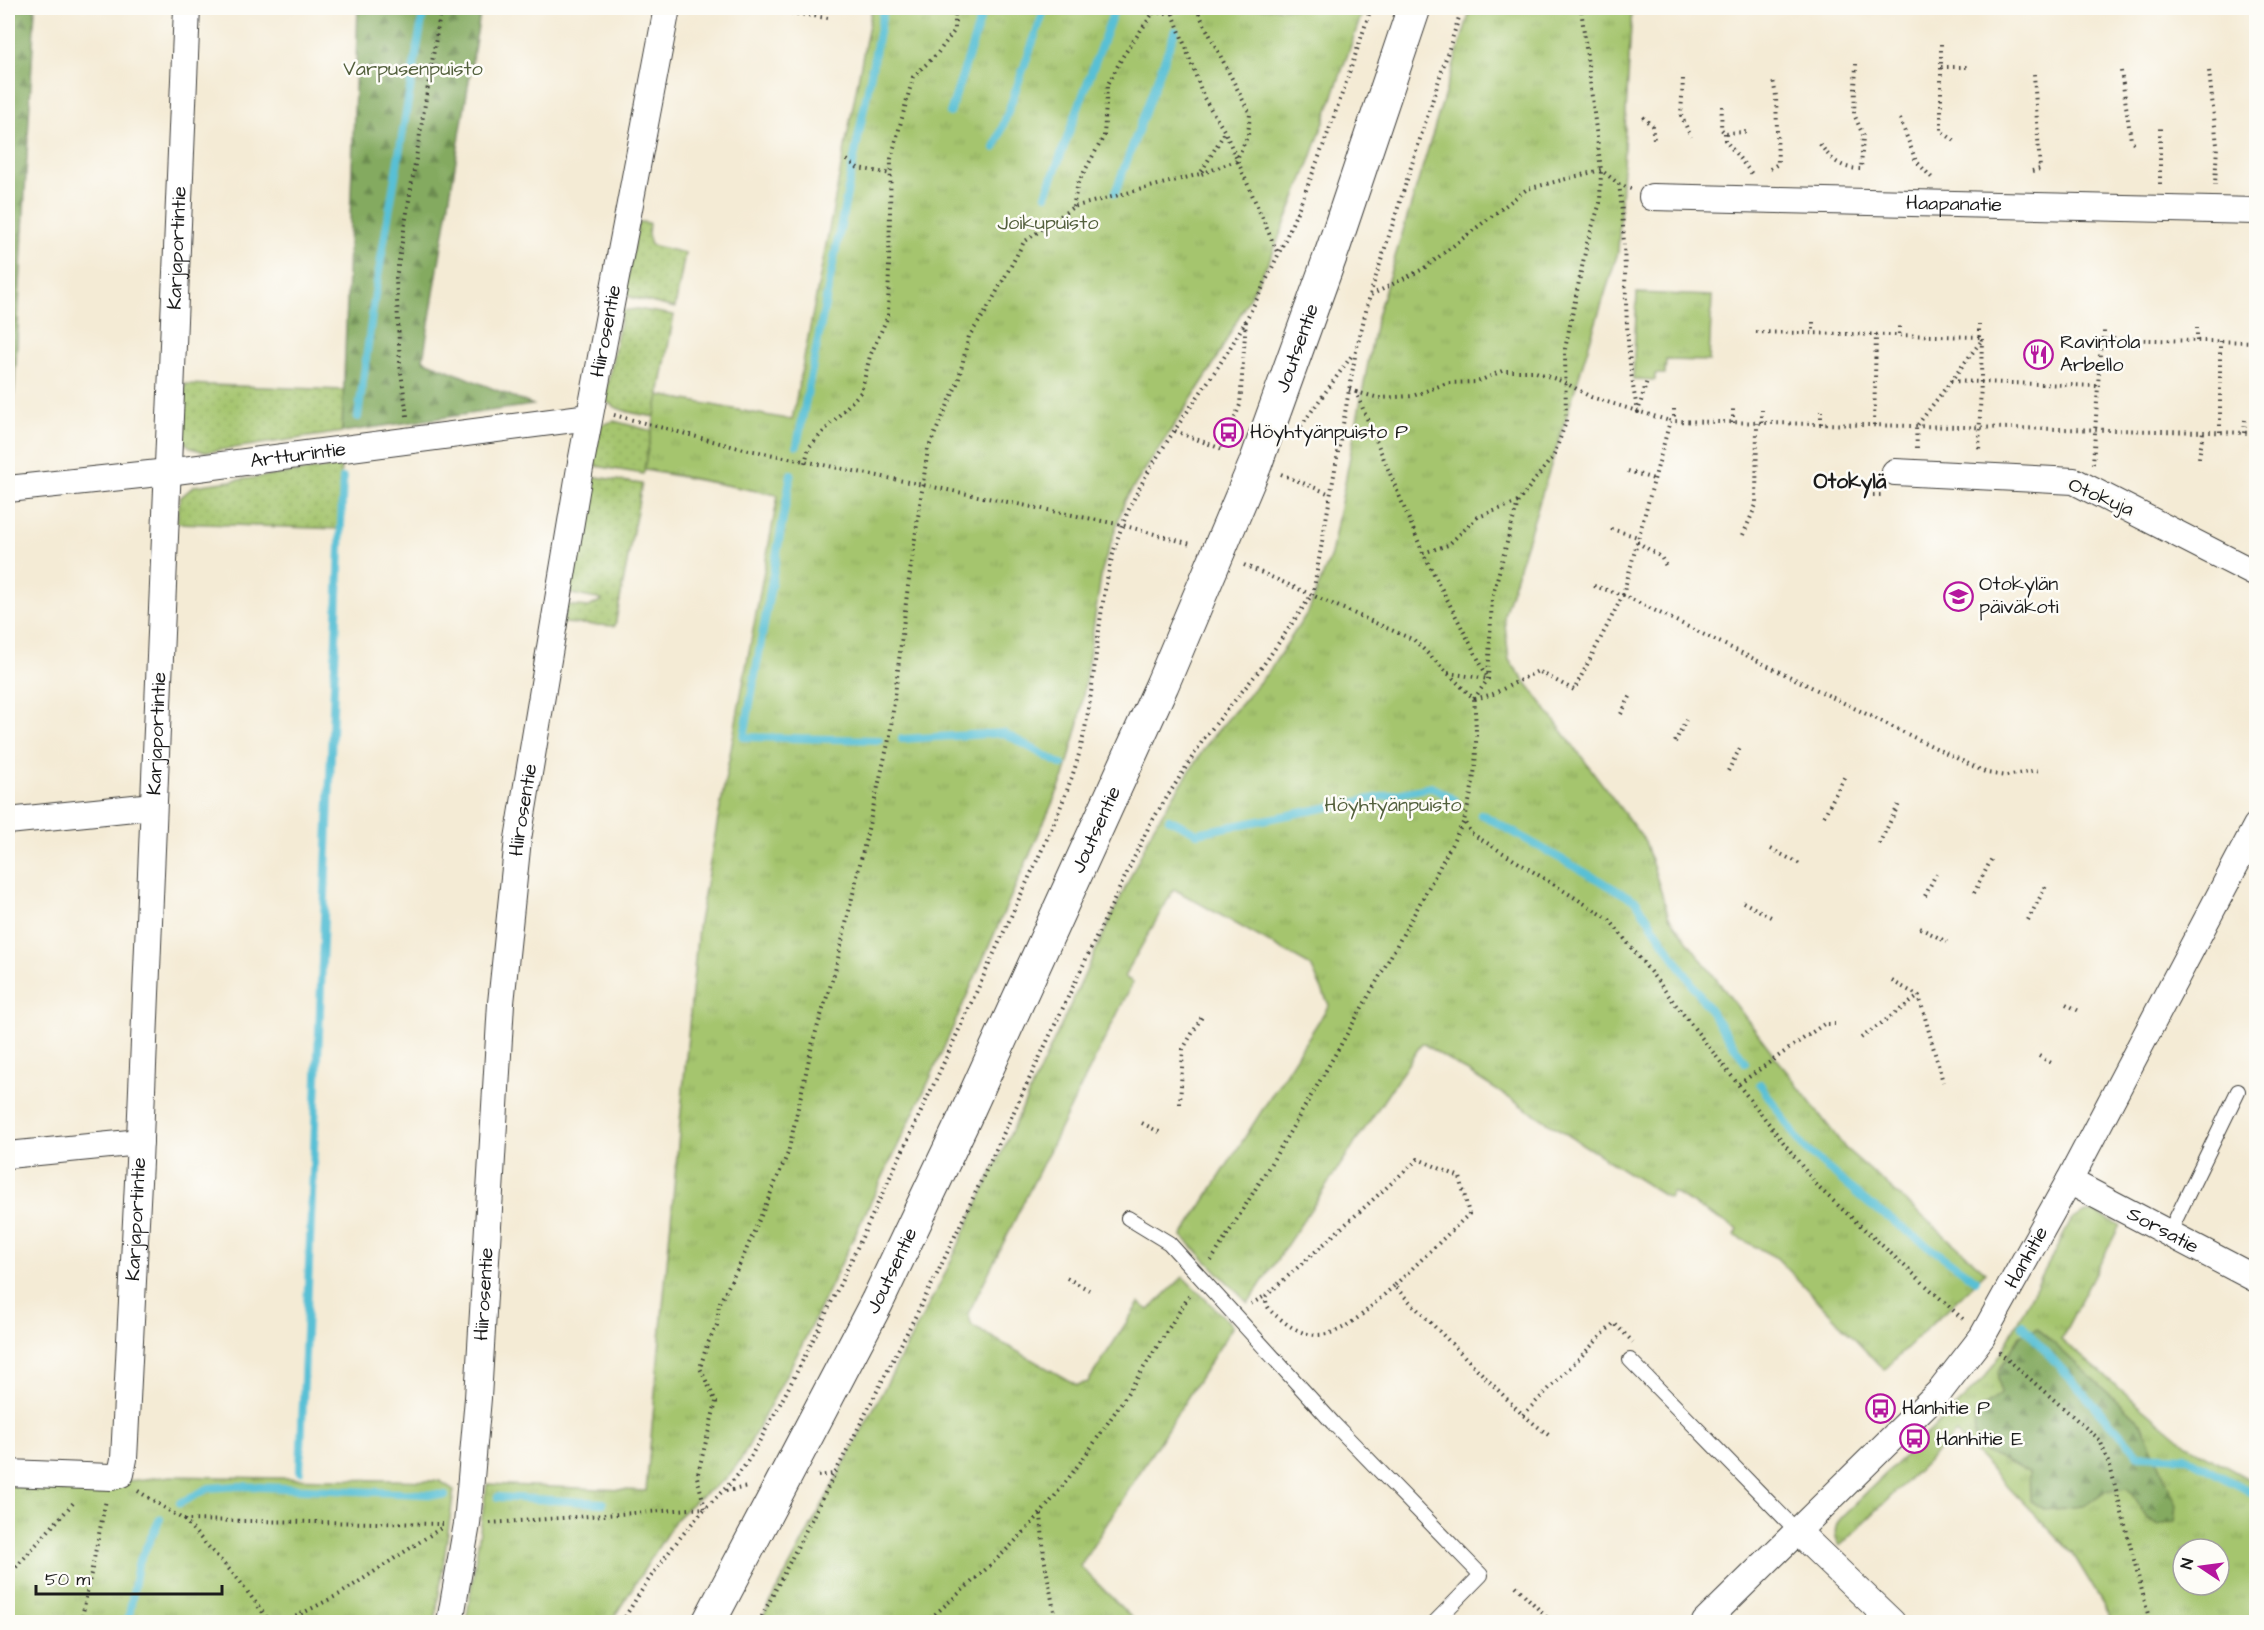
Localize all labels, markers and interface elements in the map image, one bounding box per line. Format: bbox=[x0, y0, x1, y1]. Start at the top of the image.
park label: Varpusenpuisto bbox=[343, 55, 483, 83]
street label: Karjaportintie bbox=[160, 185, 194, 310]
street label: Haapanatie bbox=[1906, 189, 2002, 219]
park label: Joikupuisto bbox=[998, 209, 1099, 237]
street label: Hiirosentie bbox=[583, 282, 628, 380]
street label: Joutsentie bbox=[1268, 300, 1326, 397]
place label: Ravintola Arbello bbox=[2060, 328, 2141, 379]
restaurant icon: Ravintola Arbello bbox=[2023, 338, 2055, 370]
bus stop icon: Höyhtyänpuisto P bbox=[1213, 416, 1245, 448]
place label: Höyhtyänpuisto P bbox=[1250, 418, 1408, 447]
street label: Artturintie bbox=[248, 435, 348, 475]
district label: Otokylä bbox=[1814, 467, 1887, 499]
street label: Otokuja bbox=[2064, 471, 2138, 523]
place label: Otokylän päiväkoti bbox=[1979, 570, 2059, 621]
school or university icon: Otokylän päiväkoti bbox=[1942, 580, 1974, 612]
street label: Karjaportintie bbox=[140, 671, 173, 796]
street label: Hiirosentie bbox=[502, 761, 544, 857]
street label: Joutsentie bbox=[1064, 782, 1128, 878]
park label: Höyhtyänpuisto bbox=[1324, 791, 1462, 820]
street label: Karjaportintie bbox=[119, 1157, 153, 1282]
street label: Sorsatie bbox=[2122, 1200, 2204, 1261]
street label: Hanhitie bbox=[1998, 1221, 2055, 1294]
street label: Joutsentie bbox=[859, 1223, 925, 1319]
street label: Hiirosentie bbox=[467, 1247, 501, 1342]
bus stop icon: Hanhitie P bbox=[1865, 1392, 1897, 1424]
place label: Hanhitie P bbox=[1902, 1394, 1990, 1422]
bus stop icon: Hanhitie E bbox=[1899, 1423, 1931, 1455]
place label: Hanhitie E bbox=[1936, 1425, 2023, 1453]
north arrow bbox=[2171, 1537, 2231, 1597]
text: N bbox=[2176, 1556, 2199, 1571]
scale bar bbox=[36, 1558, 222, 1596]
text: 50 m bbox=[45, 1567, 90, 1592]

